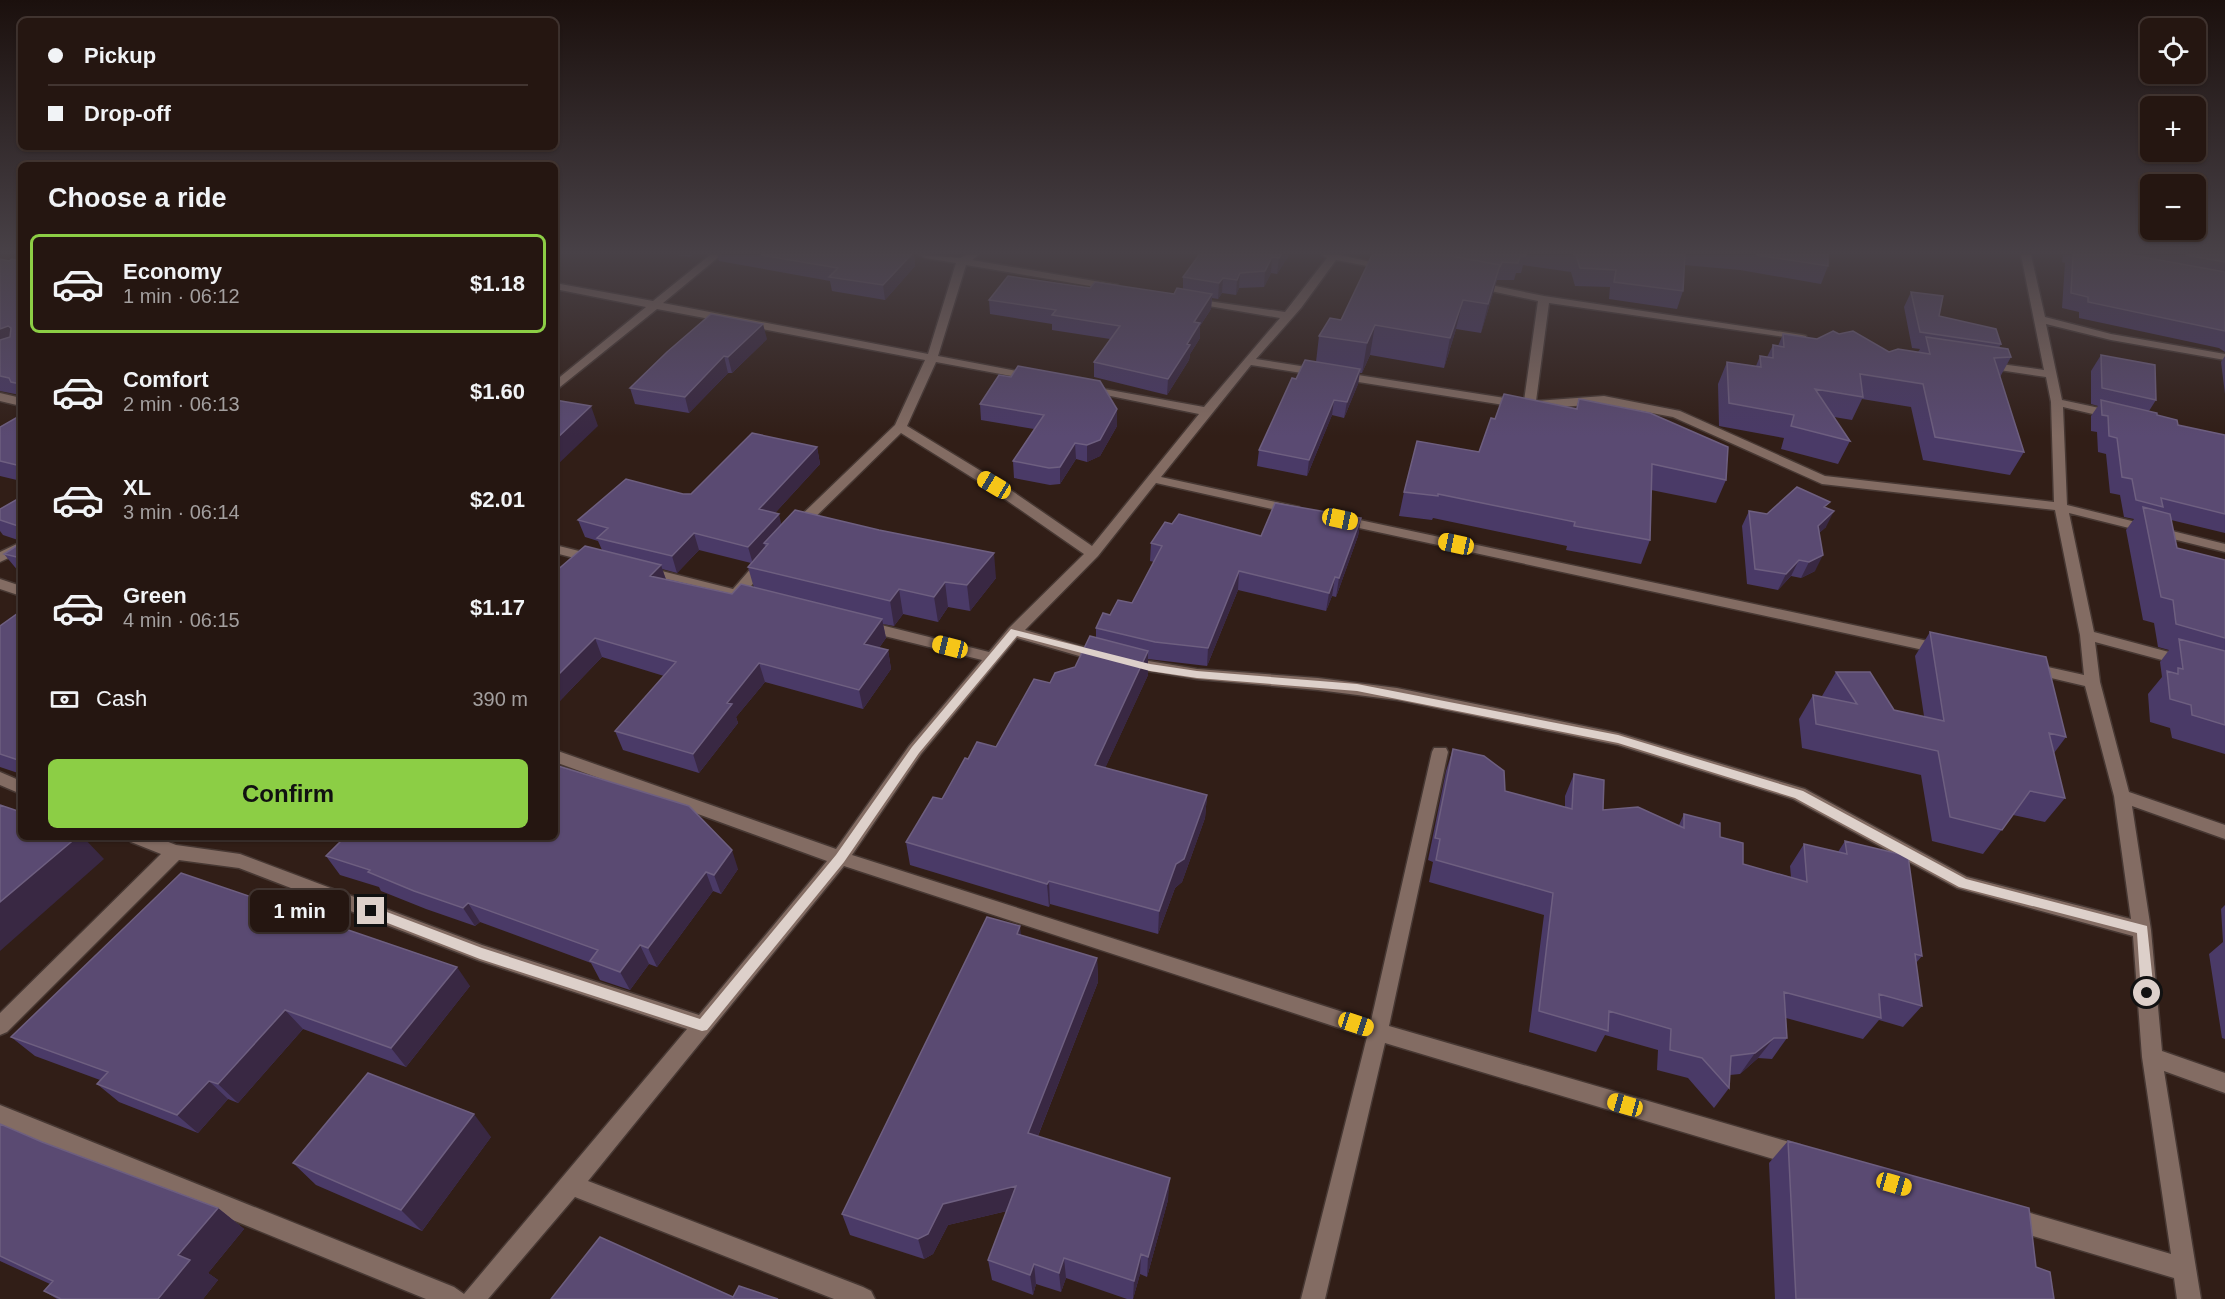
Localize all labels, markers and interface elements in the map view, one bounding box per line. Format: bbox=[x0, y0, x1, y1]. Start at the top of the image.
map controls bbox=[2140, 18, 2206, 240]
button: locate bbox=[2140, 18, 2206, 84]
text: Pickup bbox=[84, 43, 156, 68]
button: + bbox=[2140, 96, 2206, 162]
text: Drop-off bbox=[84, 101, 171, 126]
button: − bbox=[2140, 174, 2206, 240]
text: Choose a ride bbox=[48, 183, 227, 213]
icon: car bbox=[51, 257, 105, 311]
text: Economy bbox=[123, 259, 222, 284]
text: $1.18 bbox=[470, 271, 525, 296]
text: 1 min · 06:12 bbox=[123, 285, 240, 307]
icon: car bbox=[51, 365, 105, 419]
text: Comfort bbox=[123, 367, 209, 392]
text: $1.60 bbox=[470, 379, 525, 404]
text: 2 min · 06:13 bbox=[123, 393, 240, 415]
car bbox=[974, 468, 1014, 502]
icon: car bbox=[51, 473, 105, 527]
text: XL bbox=[123, 475, 151, 500]
text: $2.01 bbox=[470, 487, 525, 512]
text: 3 min · 06:14 bbox=[123, 501, 240, 523]
car bbox=[1321, 506, 1359, 532]
car bbox=[1437, 531, 1475, 557]
icon: car bbox=[51, 581, 105, 635]
text: Green bbox=[123, 583, 187, 608]
text: $1.17 bbox=[470, 595, 525, 620]
text: 4 min · 06:15 bbox=[123, 609, 240, 631]
car bbox=[930, 634, 970, 660]
icon: cash bbox=[48, 683, 81, 716]
text: Cash bbox=[96, 686, 147, 711]
text: 390 m bbox=[472, 688, 528, 710]
button: Confirm bbox=[48, 759, 528, 828]
callout: 1 min bbox=[251, 890, 350, 932]
route end bbox=[357, 897, 384, 924]
text: 1 min bbox=[273, 900, 326, 922]
route start bbox=[2133, 979, 2160, 1006]
car bbox=[1336, 1010, 1376, 1038]
car bbox=[1605, 1091, 1645, 1119]
car bbox=[1874, 1170, 1914, 1198]

